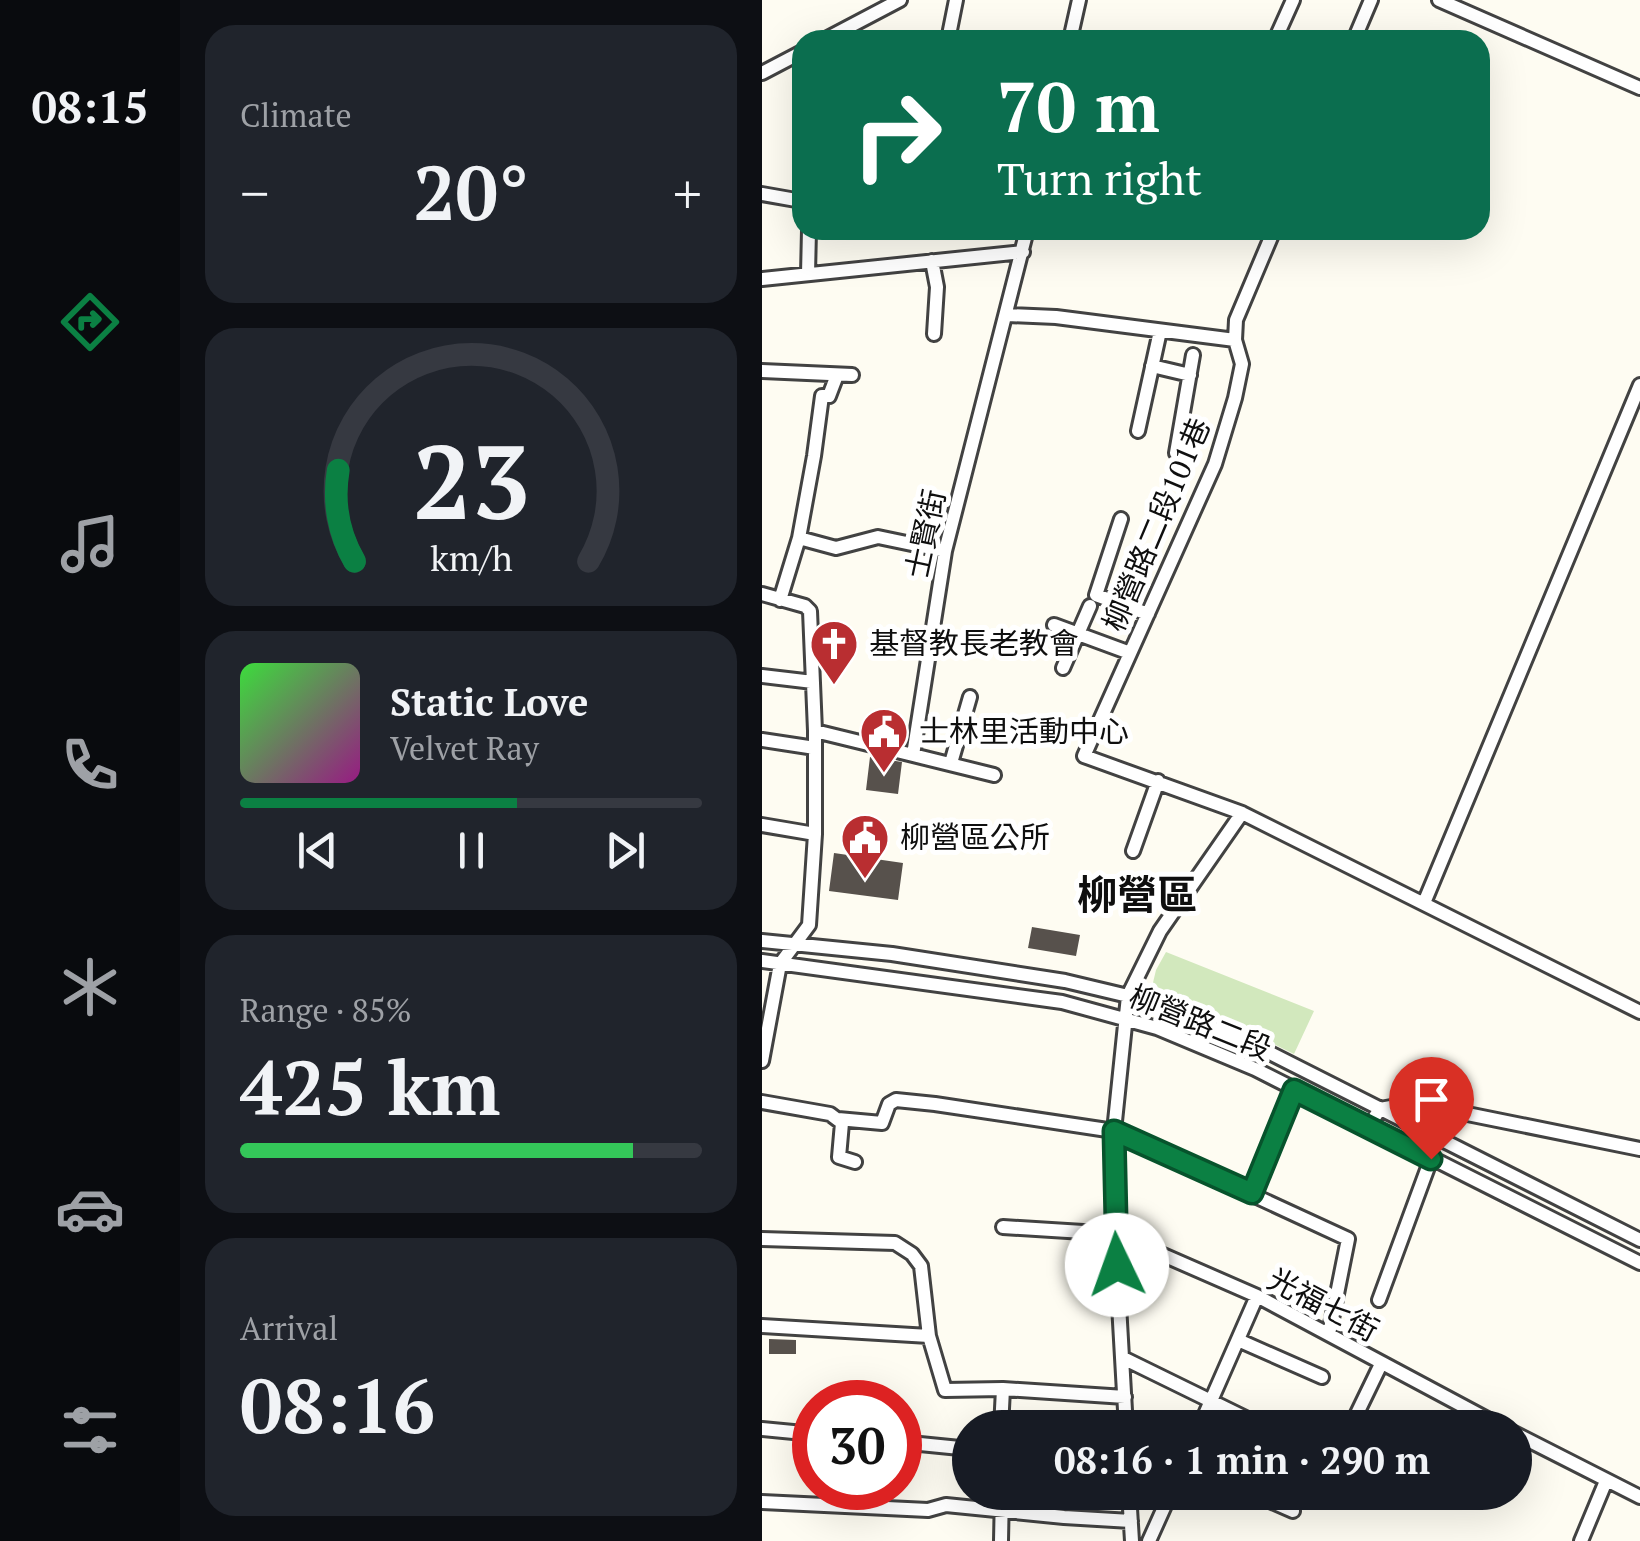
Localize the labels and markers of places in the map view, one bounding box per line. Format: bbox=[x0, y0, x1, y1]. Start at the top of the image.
church icon: 基督教長老教會 bbox=[808, 618, 860, 686]
place label: 基督教長老教會 bbox=[869, 623, 1079, 663]
public building icon: 士林里活動中心 bbox=[858, 706, 910, 774]
place label: 士林里活動中心 bbox=[919, 711, 1129, 751]
public building icon: 柳營區公所 bbox=[839, 812, 891, 880]
place label: 柳營區公所 bbox=[900, 817, 1050, 857]
pin bbox=[1389, 1057, 1474, 1160]

